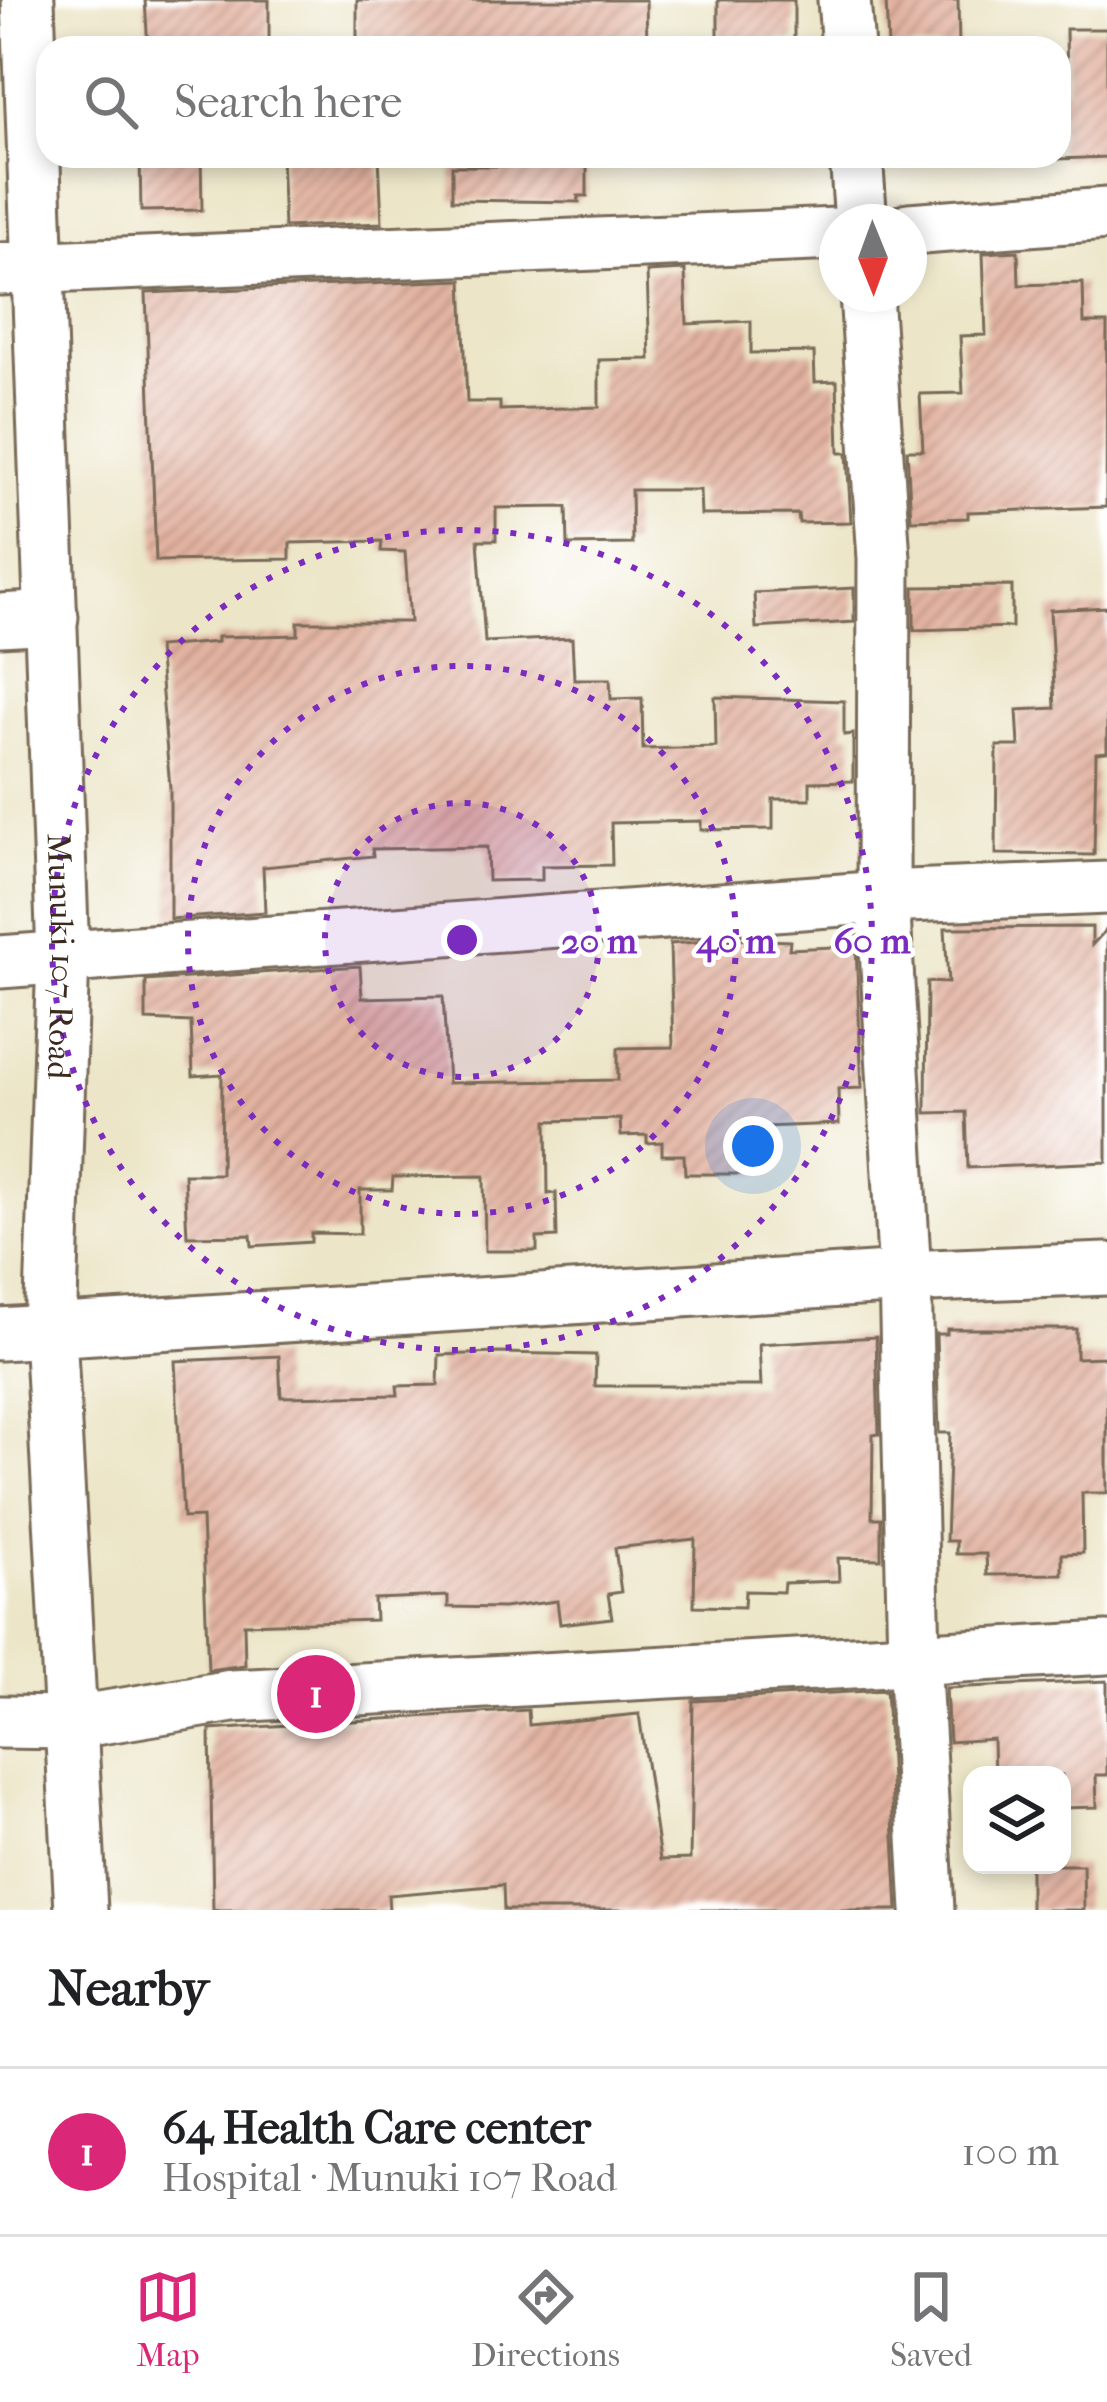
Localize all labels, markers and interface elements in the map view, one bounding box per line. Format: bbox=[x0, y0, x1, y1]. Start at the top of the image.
search box bbox=[36, 36, 1071, 168]
icon: search bbox=[78, 69, 144, 135]
text: Search here bbox=[174, 76, 402, 129]
north arrow bbox=[819, 204, 927, 312]
street label: Munuki 107 Road bbox=[39, 833, 83, 1081]
centre of rings bbox=[441, 919, 483, 961]
text: 20 m bbox=[561, 920, 638, 962]
text: 40 m bbox=[696, 920, 776, 963]
text: 60 m bbox=[833, 920, 912, 962]
your location bbox=[723, 1116, 783, 1176]
pin: 1 bbox=[277, 1649, 355, 1739]
map controls bbox=[963, 1766, 1071, 1874]
button: layers bbox=[963, 1766, 1071, 1874]
text: Nearby bbox=[48, 1958, 209, 2018]
text: 64 Health Care center bbox=[162, 2102, 591, 2155]
text: 1 bbox=[80, 2129, 94, 2175]
text: 100 m bbox=[961, 2129, 1059, 2175]
text: Hospital · Munuki 107 Road bbox=[162, 2155, 617, 2201]
tab: Map bbox=[135, 2264, 201, 2375]
tab: Directions bbox=[471, 2264, 620, 2375]
tab: Saved bbox=[890, 2264, 972, 2375]

